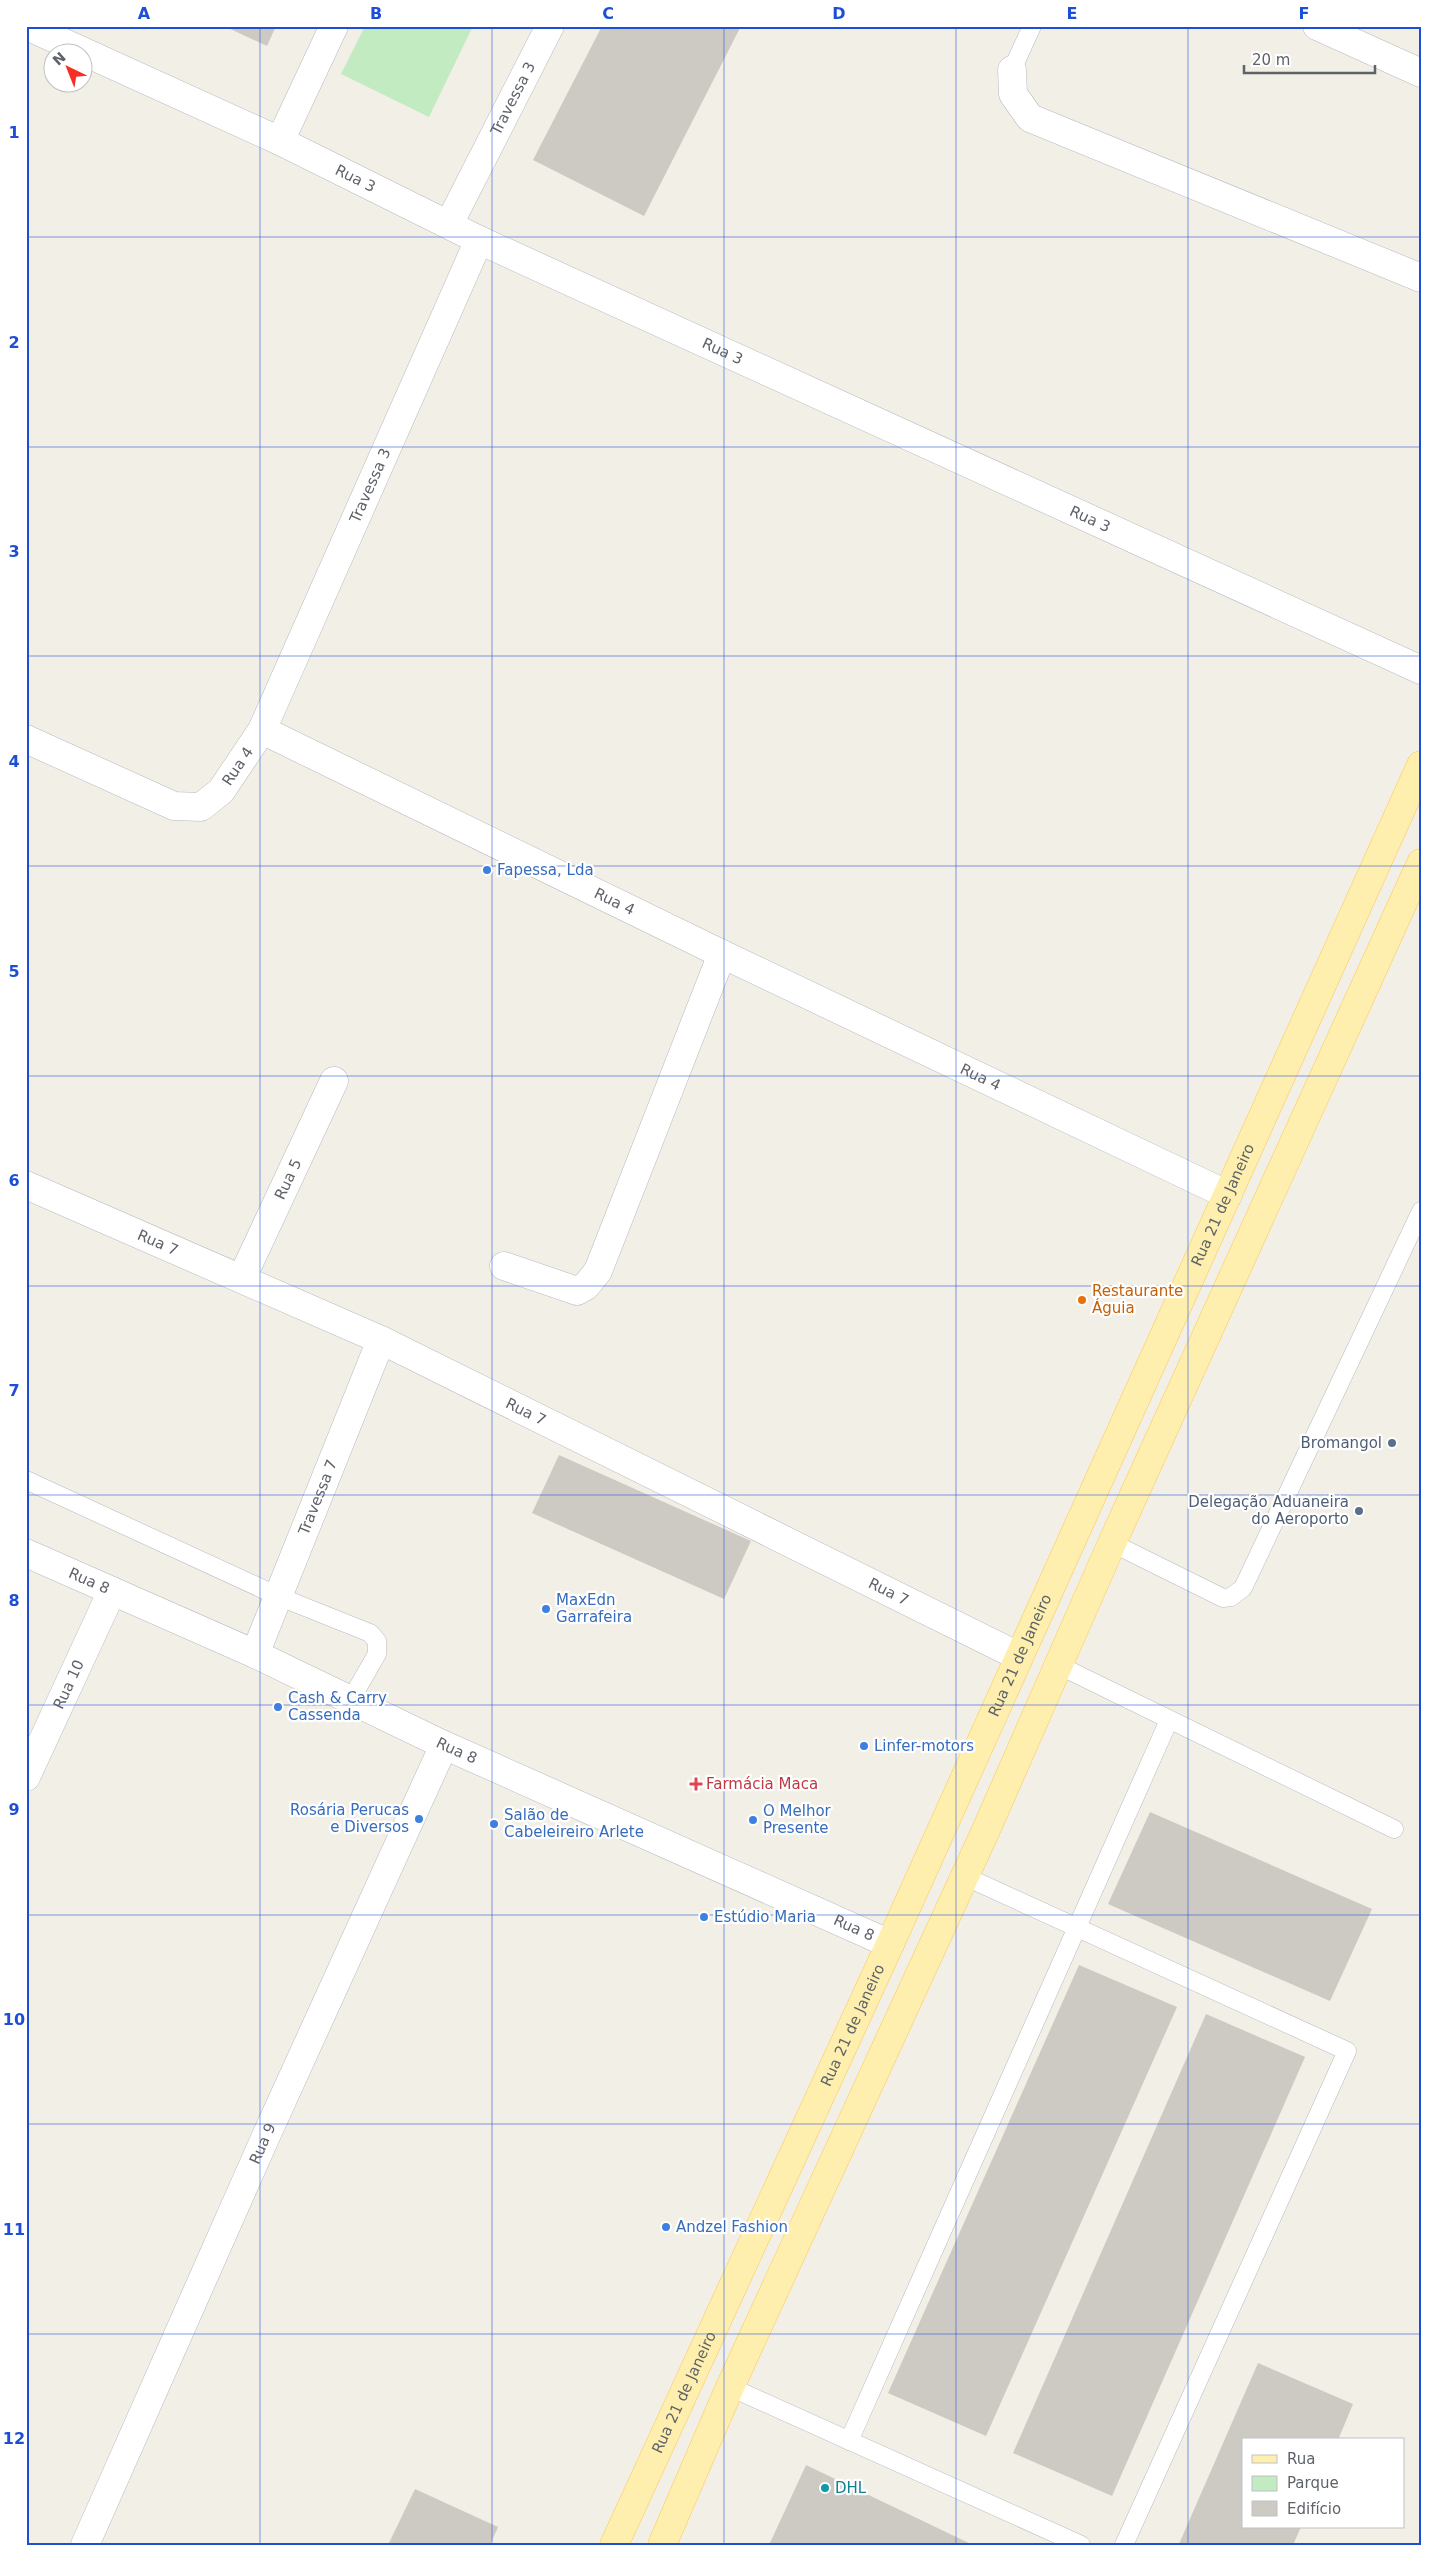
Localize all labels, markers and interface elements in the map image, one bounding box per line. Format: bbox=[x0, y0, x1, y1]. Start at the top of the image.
text: A bbox=[138, 4, 151, 23]
text: B bbox=[370, 4, 382, 23]
text: C bbox=[602, 4, 614, 23]
text: D bbox=[832, 4, 846, 23]
text: E bbox=[1067, 4, 1077, 23]
text: F bbox=[1299, 4, 1309, 23]
north arrow bbox=[42, 42, 92, 92]
scale bar bbox=[1244, 42, 1376, 74]
text: N bbox=[49, 49, 69, 68]
text: 20 m bbox=[1252, 51, 1290, 69]
street label: Travessa 3 bbox=[487, 59, 539, 139]
text: 1 bbox=[8, 123, 20, 142]
street label: Rua 3 bbox=[332, 161, 378, 196]
text: 2 bbox=[8, 333, 20, 352]
street label: Rua 3 bbox=[699, 334, 746, 368]
street label: Travessa 3 bbox=[346, 445, 395, 526]
street label: Rua 3 bbox=[1067, 502, 1113, 536]
text: 3 bbox=[8, 542, 20, 561]
street label: Rua 4 bbox=[218, 743, 257, 789]
text: 4 bbox=[8, 752, 20, 771]
place label: Fapessa, Lda bbox=[497, 861, 594, 879]
marker: Fapessa, Lda bbox=[481, 864, 493, 876]
street label: Rua 4 bbox=[591, 884, 638, 919]
text: 5 bbox=[8, 962, 20, 981]
street label: Rua 4 bbox=[957, 1060, 1004, 1094]
street label: Rua 21 de Janeiro bbox=[1188, 1141, 1258, 1269]
street label: Rua 5 bbox=[271, 1156, 305, 1202]
text: 6 bbox=[8, 1171, 20, 1190]
street label: Rua 7 bbox=[135, 1226, 181, 1259]
place label: Restaurante Águia bbox=[1092, 1282, 1183, 1317]
marker: Restaurante Águia bbox=[1076, 1294, 1088, 1306]
text: 7 bbox=[8, 1381, 20, 1400]
street label: Rua 7 bbox=[503, 1394, 549, 1429]
place label: Bromangol bbox=[1301, 1434, 1382, 1452]
marker: Bromangol bbox=[1386, 1437, 1398, 1449]
street label: Travessa 7 bbox=[294, 1457, 341, 1538]
place label: Delegação Aduaneira do Aeroporto bbox=[1188, 1493, 1349, 1528]
marker: Delegação Aduaneira do Aeroporto bbox=[1353, 1505, 1365, 1517]
street label: Rua 8 bbox=[66, 1564, 112, 1598]
street label: Rua 7 bbox=[865, 1574, 912, 1609]
text: 8 bbox=[8, 1591, 20, 1610]
place label: MaxEdn Garrafeira bbox=[556, 1591, 632, 1626]
street label: Rua 21 de Janeiro bbox=[985, 1591, 1055, 1719]
marker: MaxEdn Garrafeira bbox=[540, 1603, 552, 1615]
street label: Rua 10 bbox=[50, 1657, 88, 1712]
place label: Cash & Carry Cassenda bbox=[288, 1689, 387, 1724]
marker: Cash & Carry Cassenda bbox=[272, 1701, 284, 1713]
street label: Rua 8 bbox=[433, 1734, 480, 1768]
place label: Linfer-motors bbox=[874, 1737, 974, 1755]
marker: Linfer-motors bbox=[858, 1740, 870, 1752]
place label: Farmácia Maca bbox=[706, 1775, 818, 1793]
marker: Farmácia Maca bbox=[690, 1778, 702, 1790]
text: 9 bbox=[8, 1800, 20, 1819]
place label: Rosária Perucas e Diversos bbox=[290, 1801, 409, 1836]
place label: O Melhor Presente bbox=[763, 1802, 832, 1837]
place label: Salão de Cabeleireiro Arlete bbox=[504, 1806, 644, 1841]
marker: Rosária Perucas e Diversos bbox=[413, 1813, 425, 1825]
marker: O Melhor Presente bbox=[747, 1814, 759, 1826]
marker: Salão de Cabeleireiro Arlete bbox=[488, 1818, 500, 1830]
place label: Estúdio Maria bbox=[714, 1908, 816, 1926]
marker: Estúdio Maria bbox=[698, 1911, 710, 1923]
street label: Rua 8 bbox=[831, 1911, 877, 1945]
street label: Rua 21 de Janeiro bbox=[817, 1961, 888, 2089]
text: 10 bbox=[3, 2010, 25, 2029]
street label: Rua 9 bbox=[246, 2120, 280, 2167]
place label: Andzel Fashion bbox=[676, 2218, 788, 2236]
text: 11 bbox=[3, 2220, 25, 2239]
marker: Andzel Fashion bbox=[660, 2221, 672, 2233]
street label: Rua 21 de Janeiro bbox=[648, 2328, 720, 2456]
text: 12 bbox=[3, 2429, 25, 2448]
legend bbox=[1242, 2438, 1404, 2528]
text: Rua bbox=[1287, 2450, 1315, 2468]
text: Parque bbox=[1287, 2474, 1339, 2492]
place label: DHL bbox=[835, 2479, 867, 2497]
marker: DHL bbox=[819, 2482, 831, 2494]
text: Edifício bbox=[1287, 2500, 1341, 2518]

